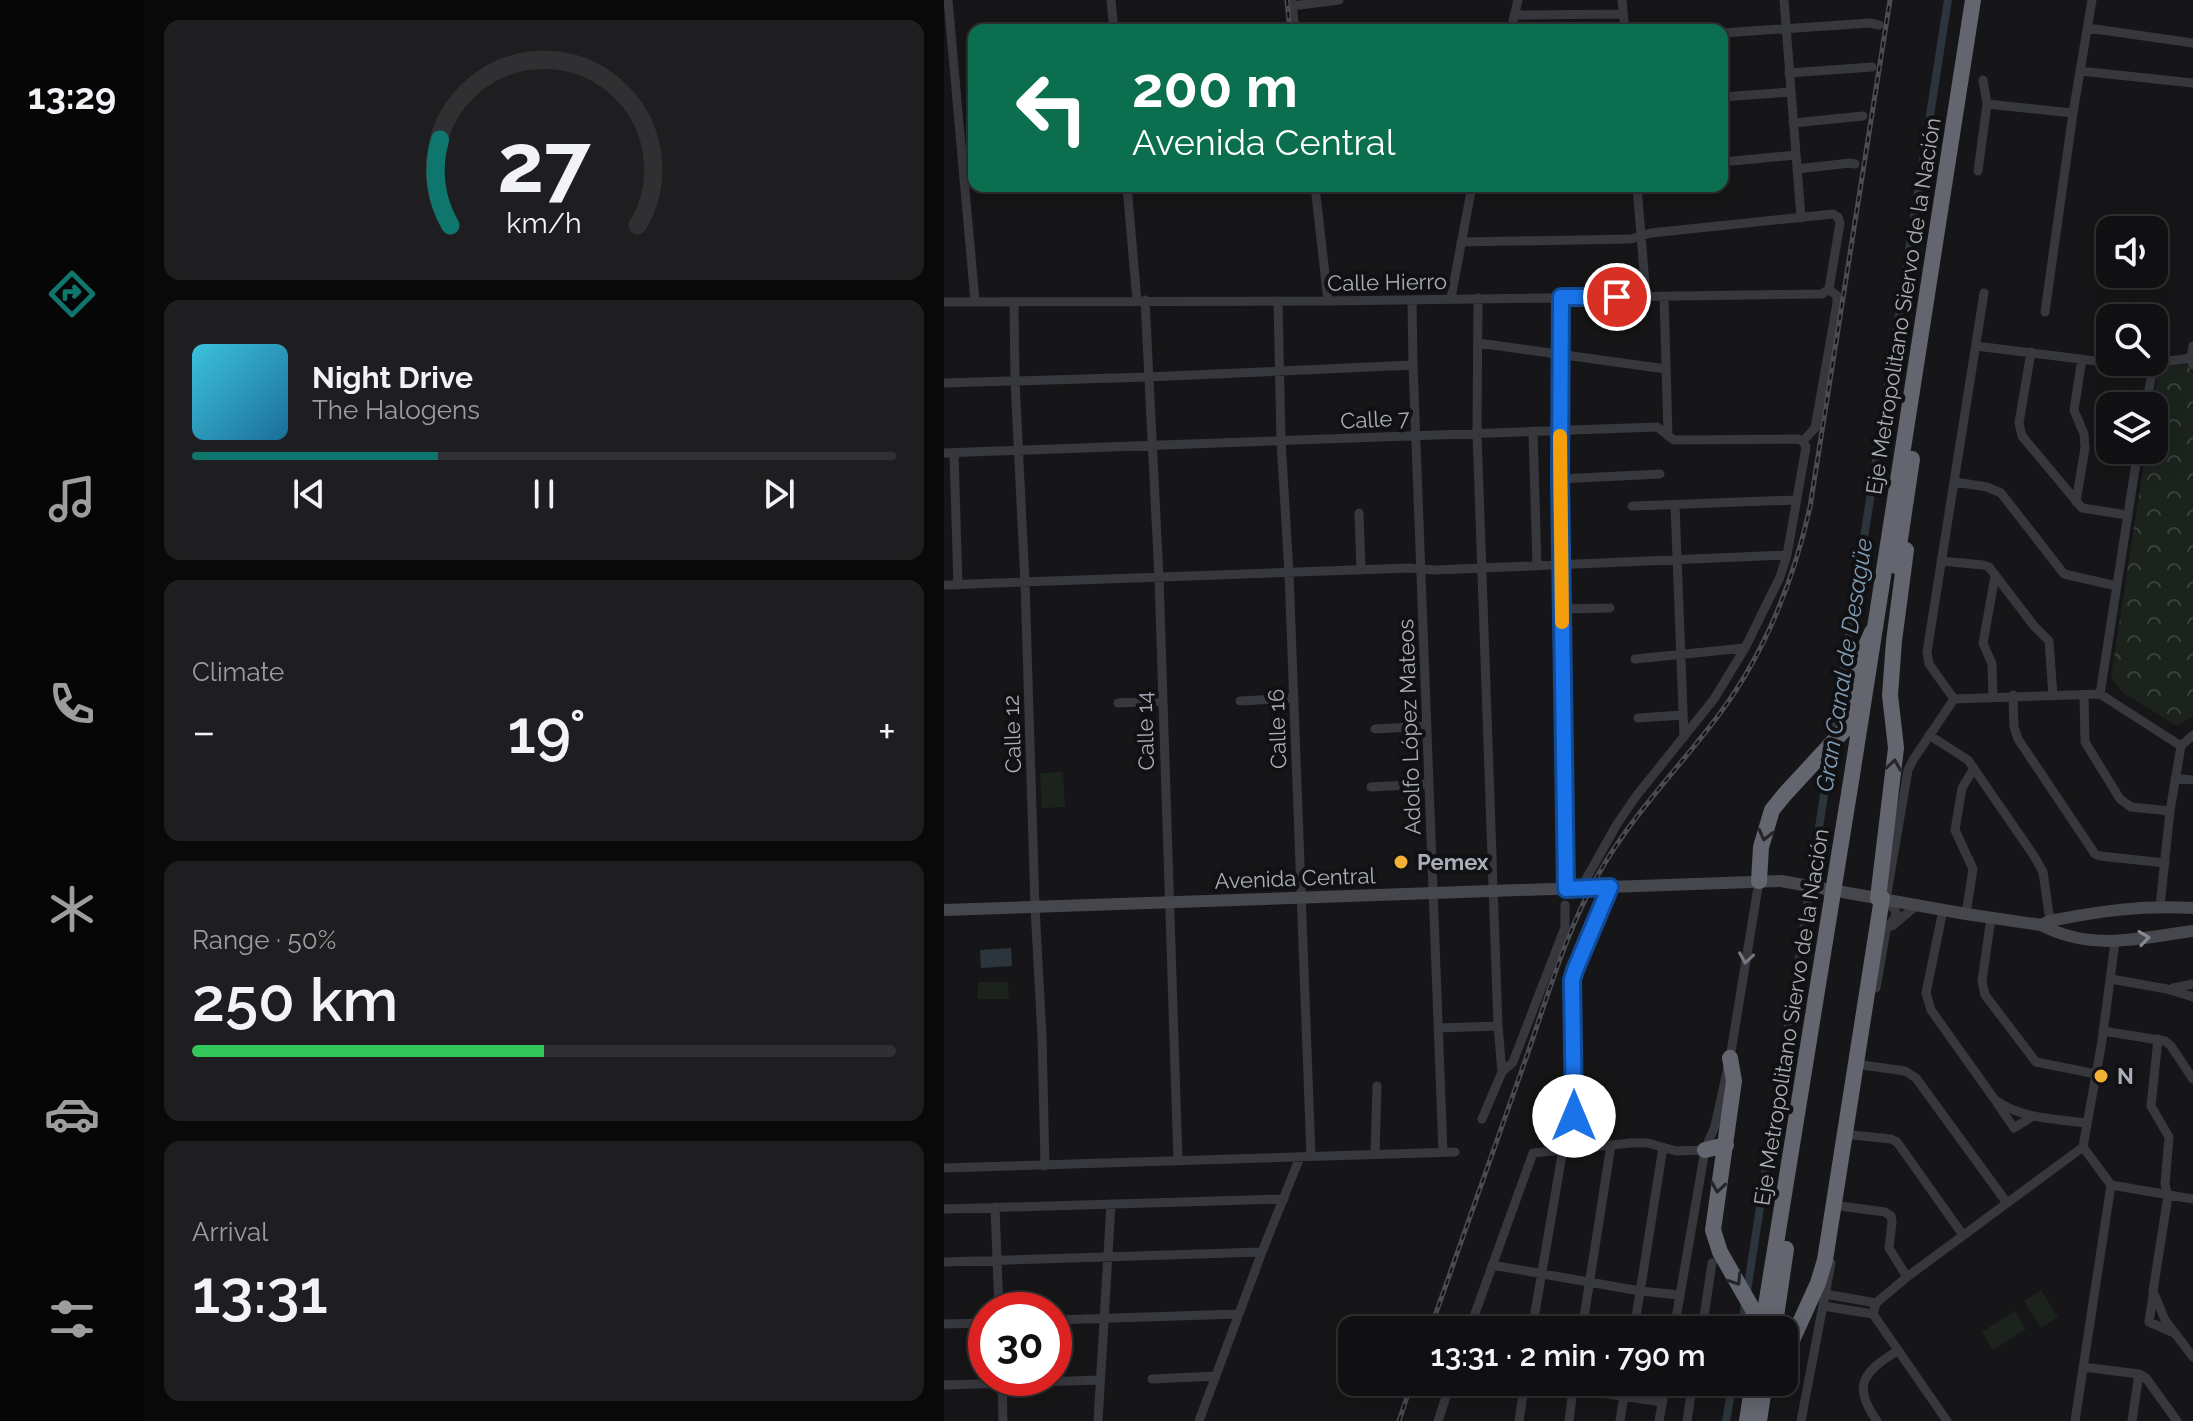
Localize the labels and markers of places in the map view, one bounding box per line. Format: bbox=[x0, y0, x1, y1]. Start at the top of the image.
pin bbox=[1583, 263, 1651, 331]
place label: Pemex bbox=[1417, 849, 1489, 875]
marker: Pemex bbox=[1392, 853, 1410, 871]
place label: N bbox=[2117, 1063, 2134, 1089]
marker: N bbox=[2092, 1067, 2110, 1085]

